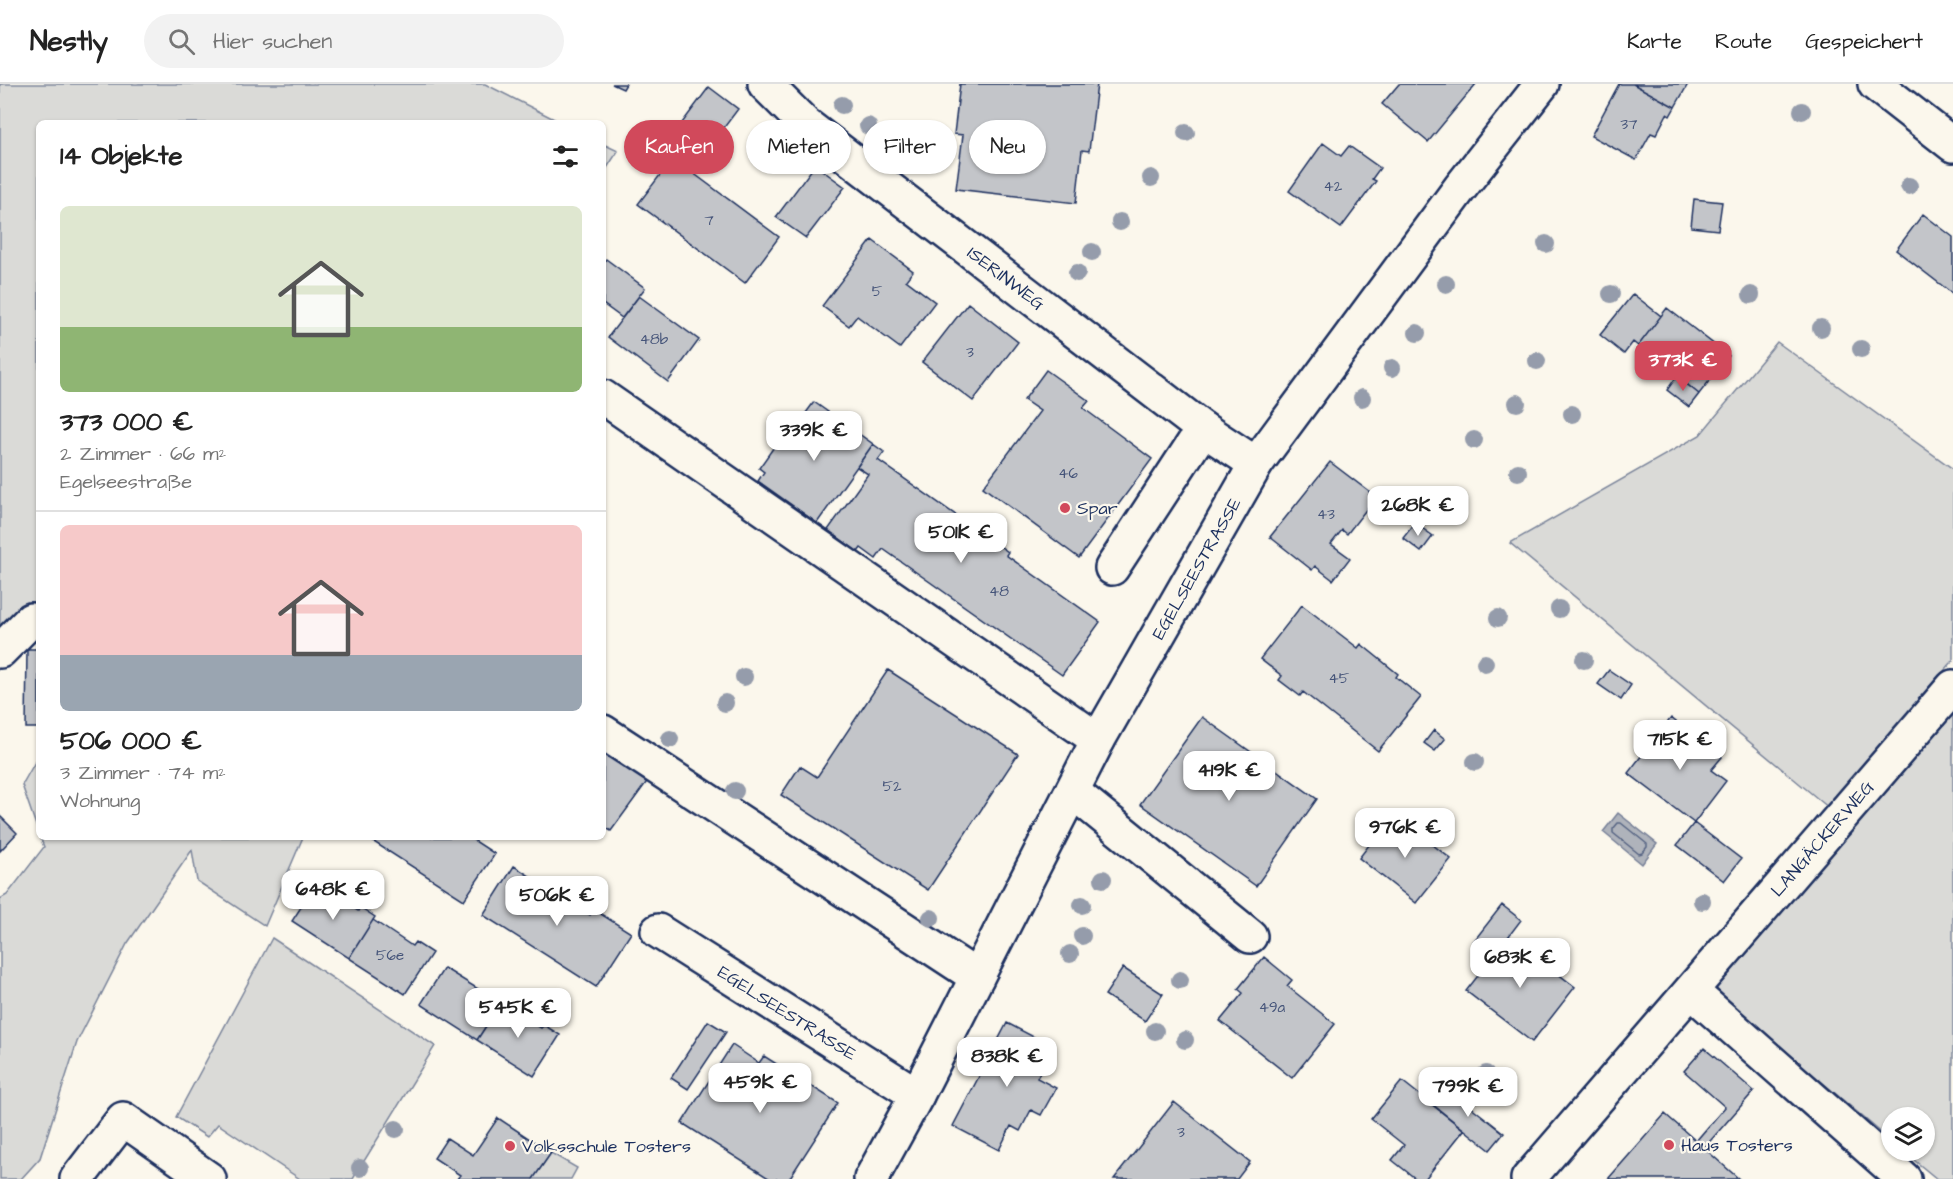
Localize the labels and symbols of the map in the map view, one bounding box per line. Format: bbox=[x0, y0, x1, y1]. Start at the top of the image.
house number: 37 bbox=[1621, 114, 1637, 135]
house number: 42 bbox=[1324, 176, 1343, 197]
house number: 7 bbox=[704, 210, 714, 231]
street label: ISERINWEG bbox=[962, 241, 1050, 317]
house number: 5 bbox=[872, 281, 883, 302]
house number: 48b bbox=[640, 329, 669, 350]
pin: 373K € bbox=[1634, 341, 1732, 392]
house number: 3 bbox=[966, 342, 974, 363]
pin: 339K € bbox=[765, 411, 863, 462]
house number: 46 bbox=[1058, 463, 1078, 484]
pin: 268K € bbox=[1369, 486, 1467, 537]
street label: EGELSEESTRASSE bbox=[1146, 493, 1247, 644]
place label: Spar bbox=[1077, 496, 1118, 521]
marker: Spar bbox=[1058, 501, 1072, 515]
house number: 43 bbox=[1317, 504, 1335, 525]
pin: 501K € bbox=[912, 513, 1010, 564]
house number: 48 bbox=[989, 581, 1009, 602]
house number: 45 bbox=[1329, 668, 1350, 689]
pin: 715K € bbox=[1631, 720, 1729, 771]
pin: 419K € bbox=[1180, 751, 1278, 802]
street label: LANGÄCKERWEG bbox=[1765, 775, 1880, 902]
house number: 52 bbox=[882, 776, 902, 797]
pin: 976K € bbox=[1356, 808, 1454, 859]
pin: 648K € bbox=[284, 870, 382, 921]
pin: 506K € bbox=[508, 876, 606, 927]
pin: 683K € bbox=[1471, 938, 1569, 989]
house number: 56e bbox=[376, 945, 404, 966]
street label: EGELSEESTRASSE bbox=[713, 960, 862, 1067]
pin: 545K € bbox=[469, 988, 567, 1039]
house number: 49a bbox=[1259, 997, 1286, 1018]
pin: 838K € bbox=[958, 1037, 1056, 1088]
pin: 459K € bbox=[711, 1063, 809, 1114]
pin: 799K € bbox=[1419, 1067, 1517, 1118]
house number: 3 bbox=[1177, 1122, 1185, 1143]
place label: Haus Tosters bbox=[1681, 1133, 1793, 1158]
place label: Volksschule Tosters bbox=[522, 1134, 691, 1159]
marker: Haus Tosters bbox=[1662, 1138, 1676, 1152]
marker: Volksschule Tosters bbox=[503, 1139, 517, 1153]

